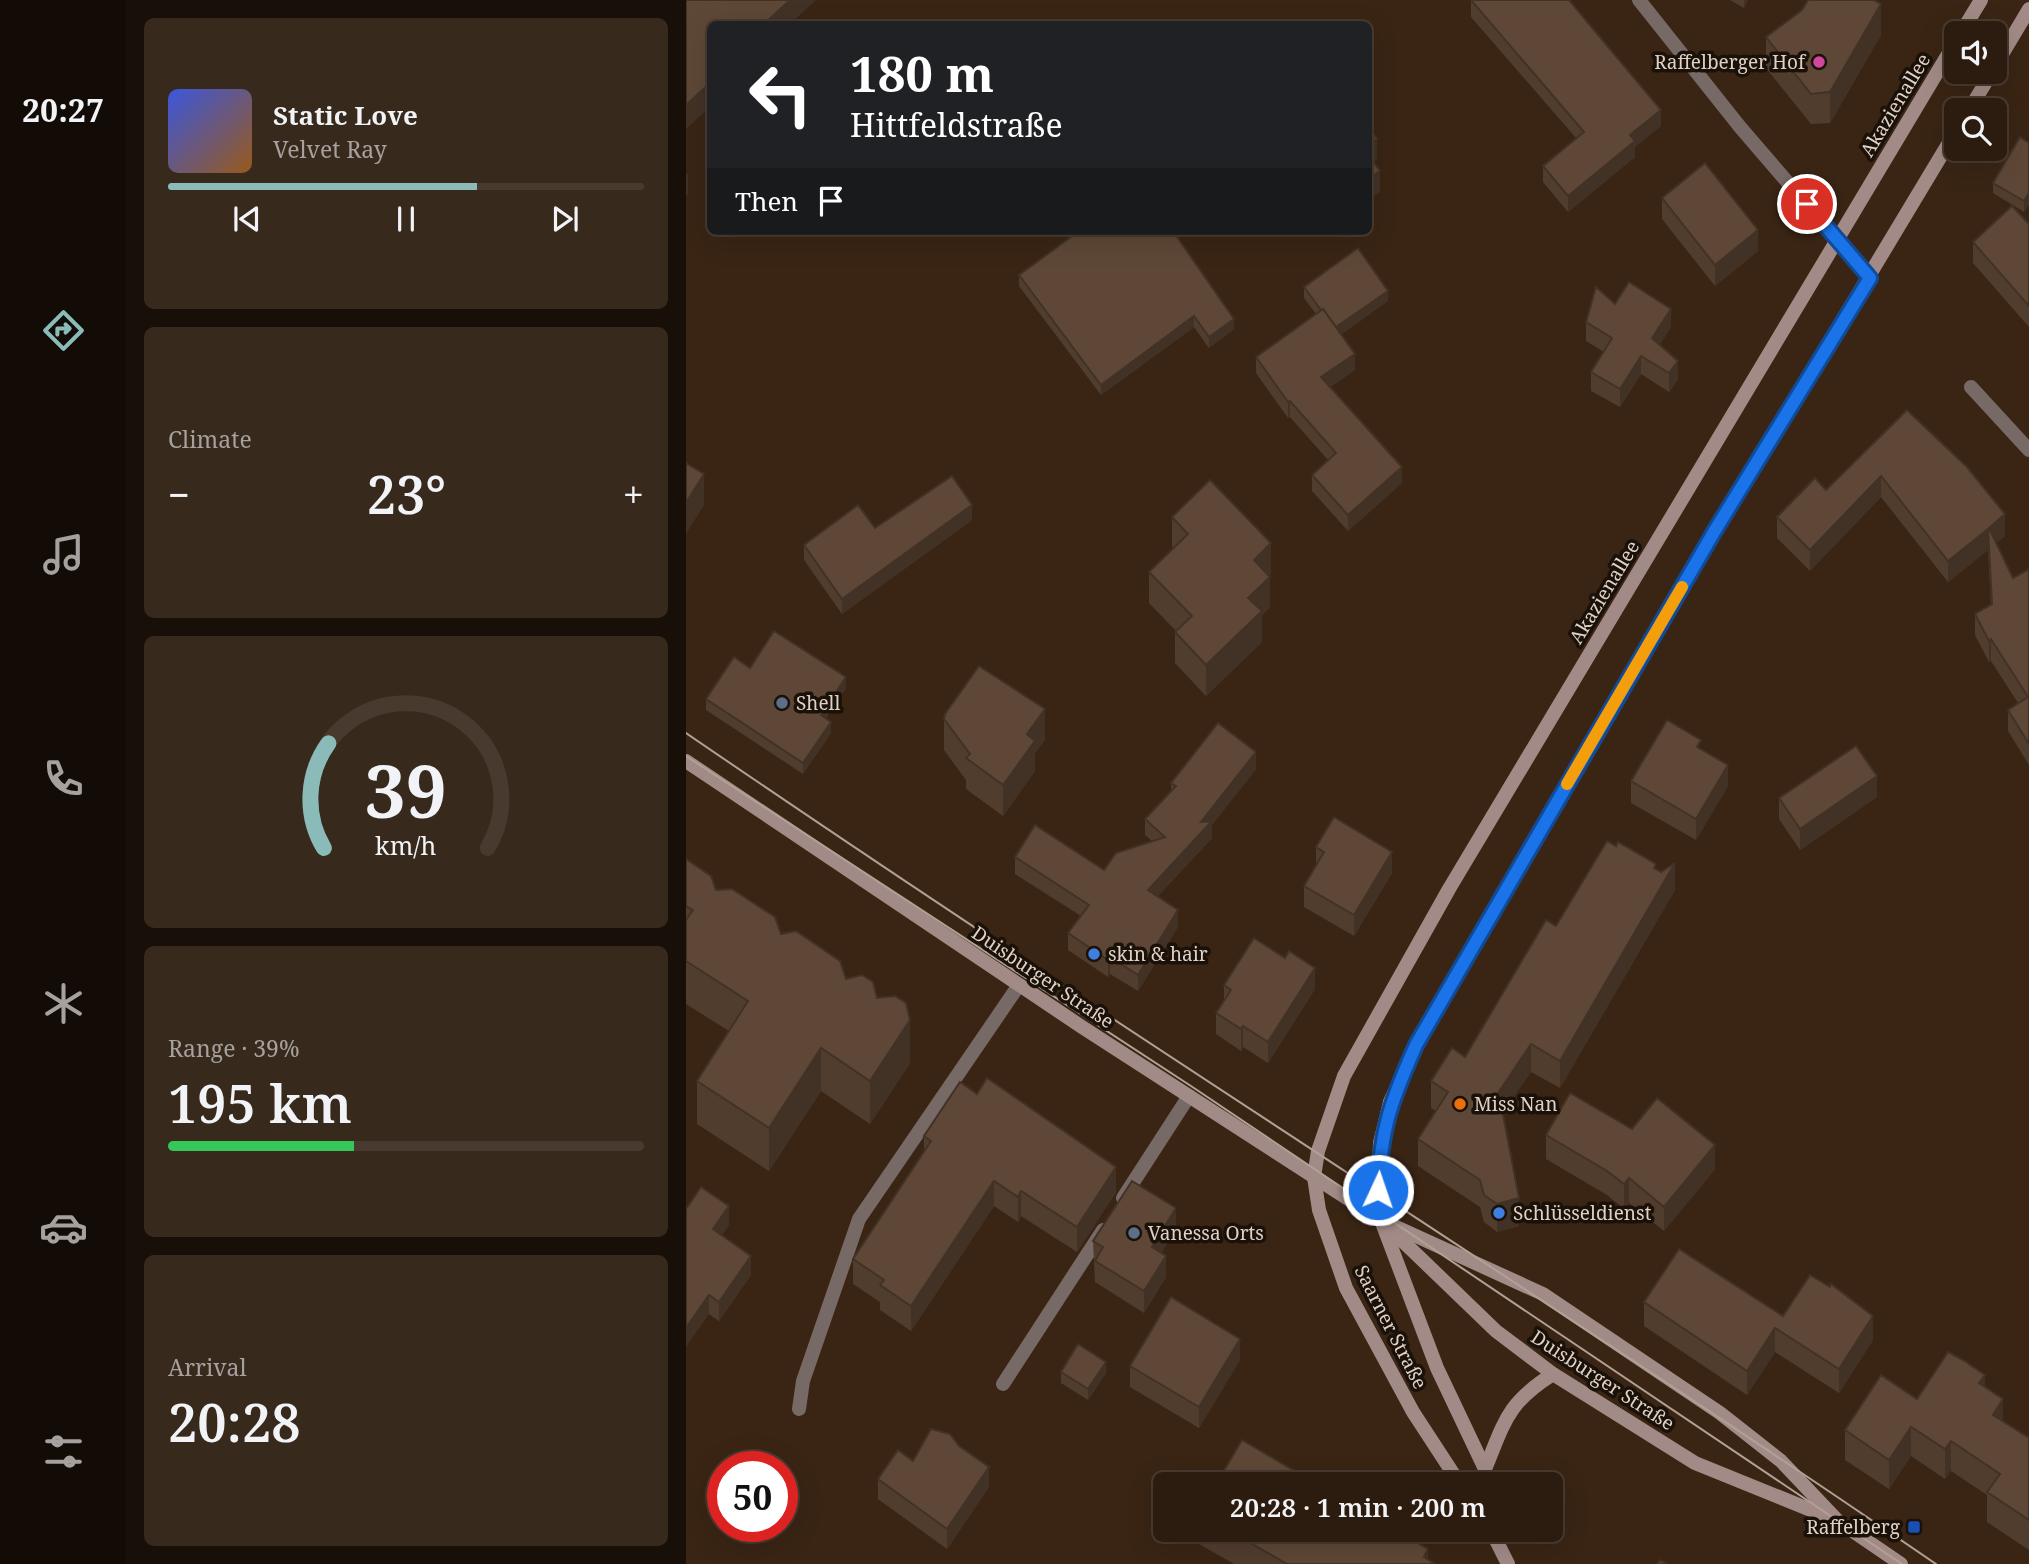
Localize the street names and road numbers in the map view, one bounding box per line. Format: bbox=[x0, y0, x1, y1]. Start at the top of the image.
street label: Akazienallee bbox=[1854, 48, 1936, 162]
street label: Akazienallee bbox=[1563, 535, 1645, 649]
street label: Duisburger Straße bbox=[967, 920, 1119, 1034]
street label: Saarner Straße bbox=[1349, 1261, 1433, 1393]
street label: Duisburger Straße bbox=[1526, 1324, 1680, 1436]

